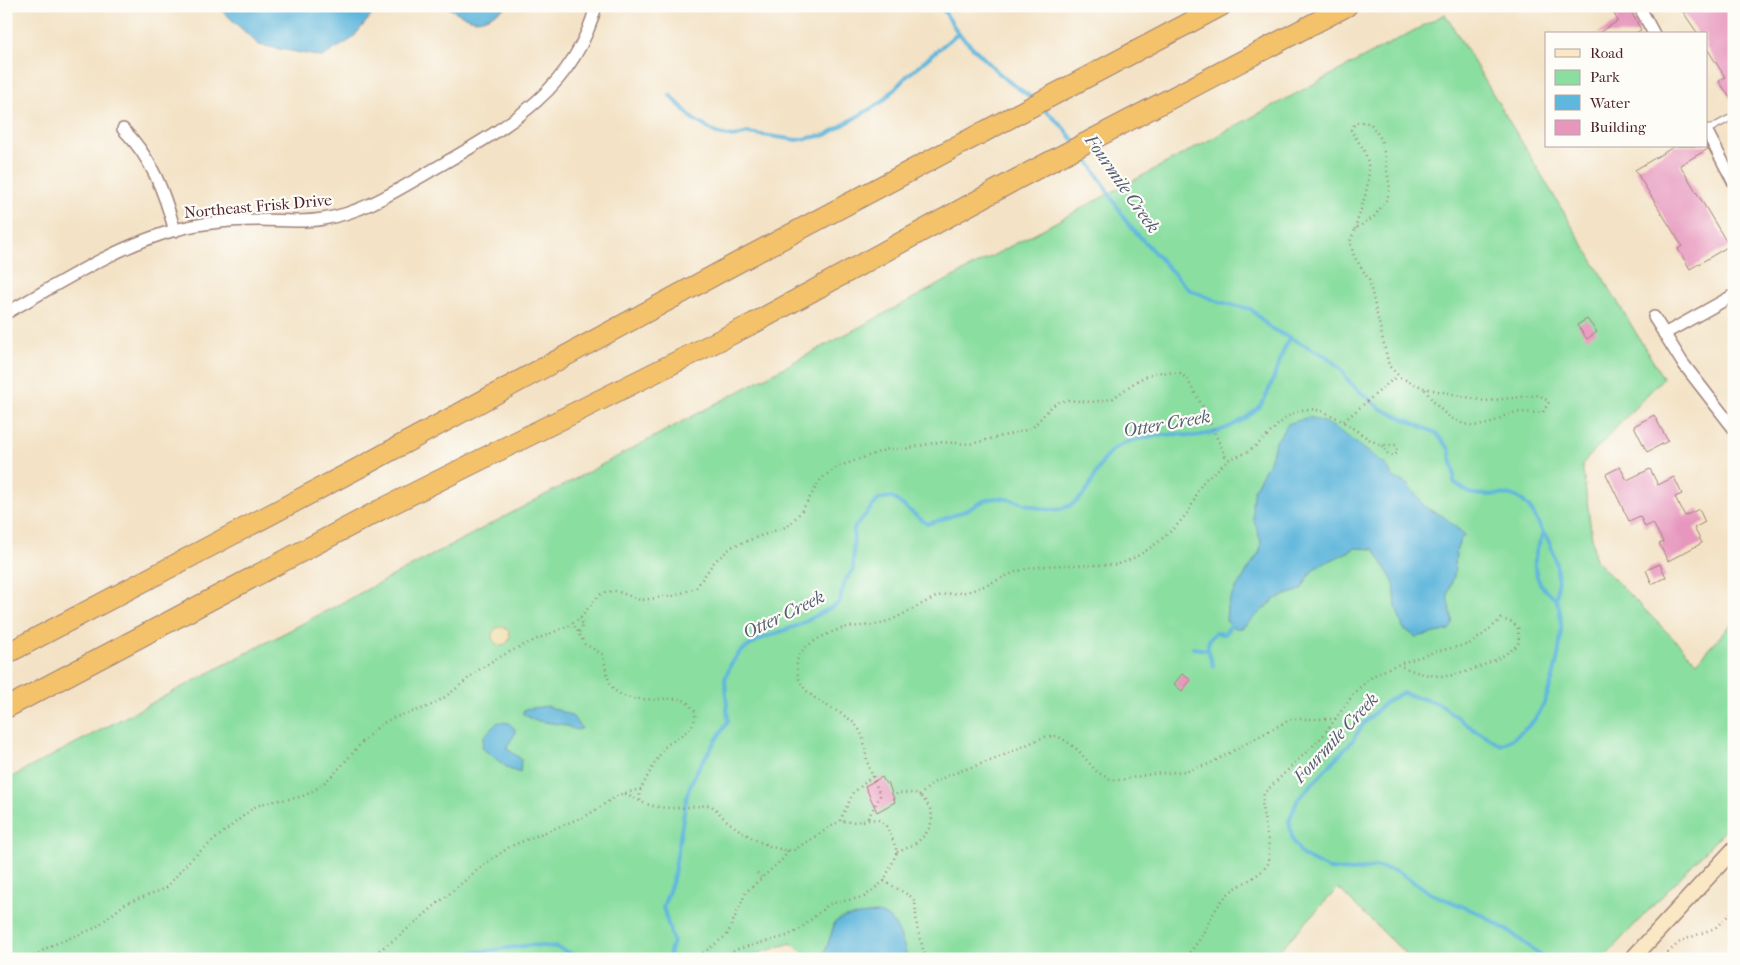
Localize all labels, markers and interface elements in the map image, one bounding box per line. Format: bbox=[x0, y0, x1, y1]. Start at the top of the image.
legend bbox=[1545, 32, 1708, 148]
text: Road bbox=[1590, 44, 1624, 62]
text: Park bbox=[1590, 68, 1620, 86]
text: Water bbox=[1589, 94, 1630, 112]
text: Building bbox=[1590, 118, 1647, 136]
water label: Fourmile Creek bbox=[1080, 130, 1164, 237]
street label: Northeast Frisk Drive bbox=[183, 190, 333, 222]
water label: Otter Creek bbox=[1122, 406, 1212, 442]
water label: Otter Creek bbox=[740, 586, 828, 644]
water label: Fourmile Creek bbox=[1288, 689, 1383, 788]

